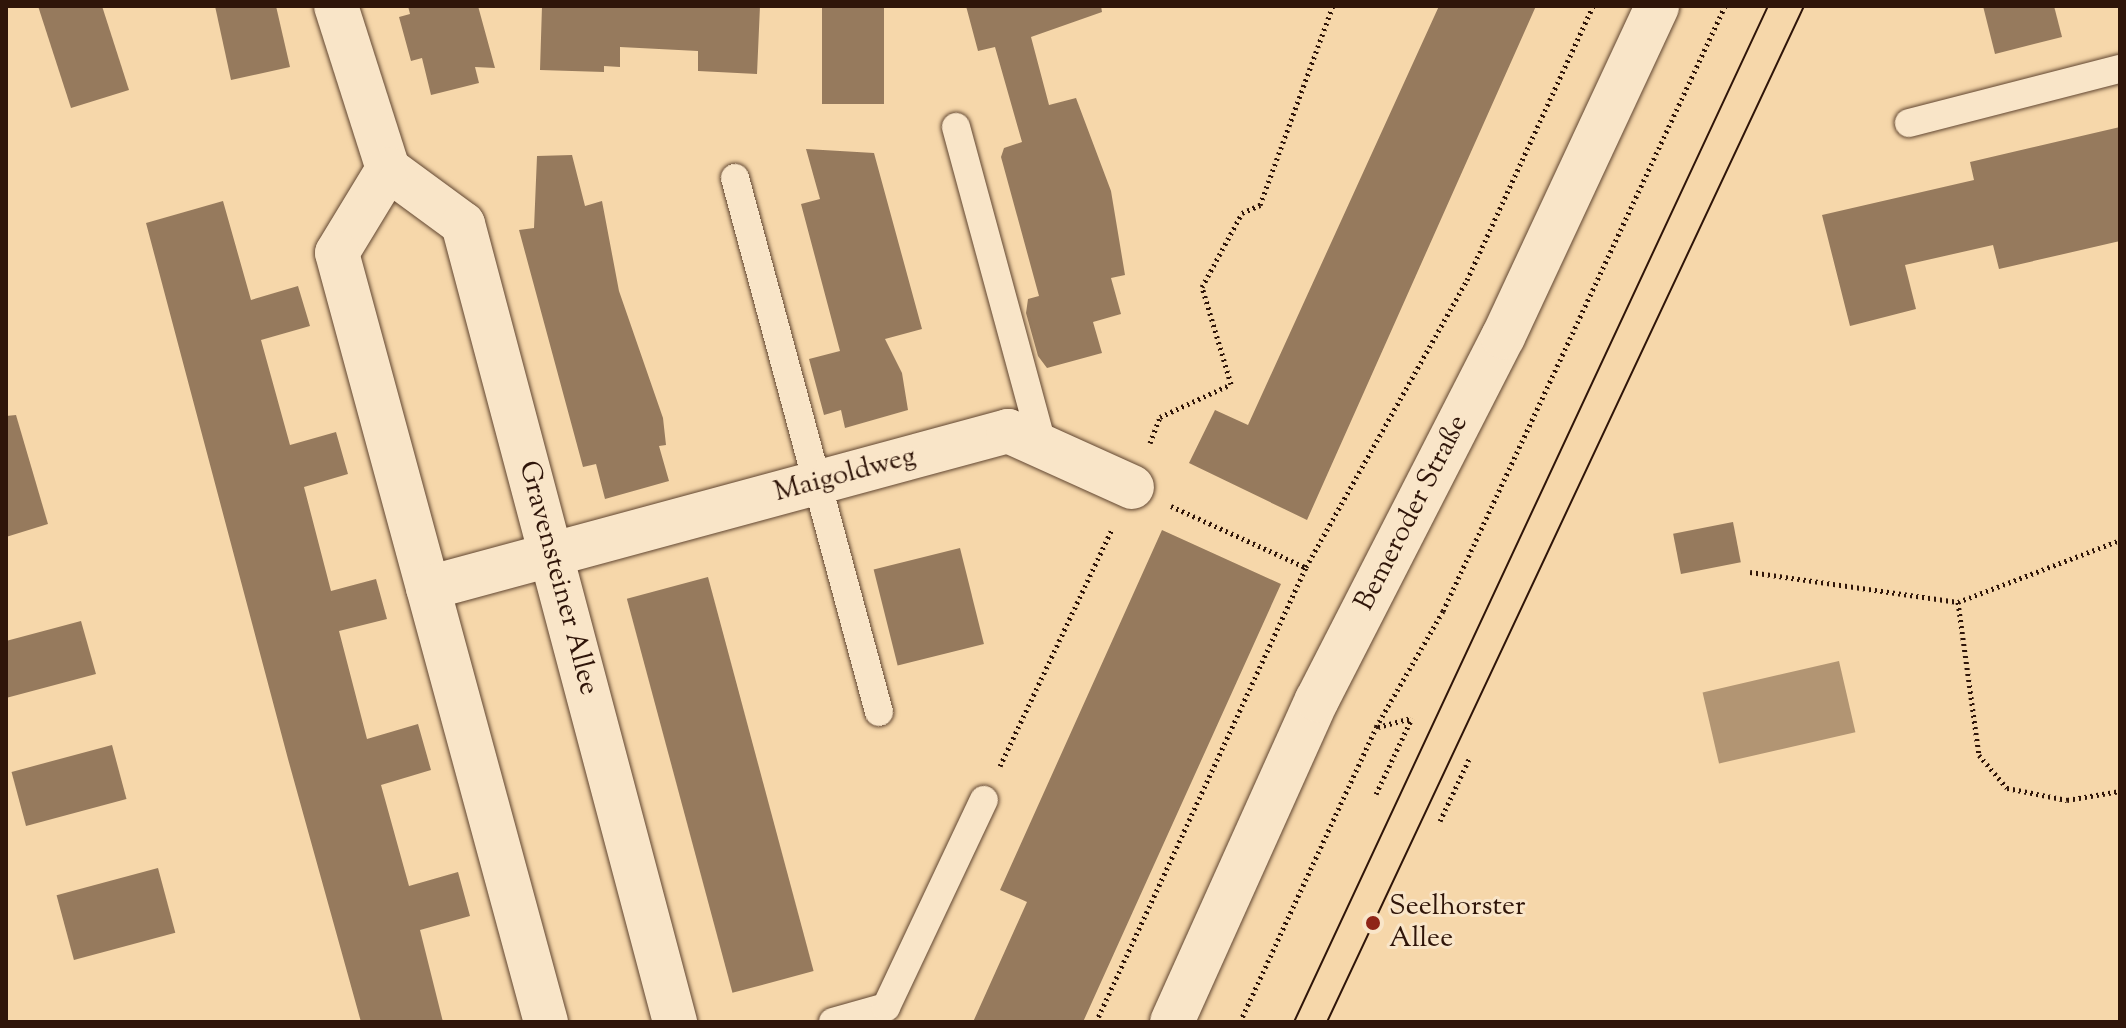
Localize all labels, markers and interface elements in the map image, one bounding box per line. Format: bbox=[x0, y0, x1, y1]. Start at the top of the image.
street label: Bemeroder Straße bbox=[1348, 410, 1476, 616]
street label: Maigoldweg bbox=[771, 440, 919, 510]
street label: Gravensteiner Allee bbox=[511, 457, 605, 699]
place label: Seelhorster Allee bbox=[1389, 890, 1526, 956]
marker: Seelhorster Allee bbox=[1364, 914, 1382, 932]

